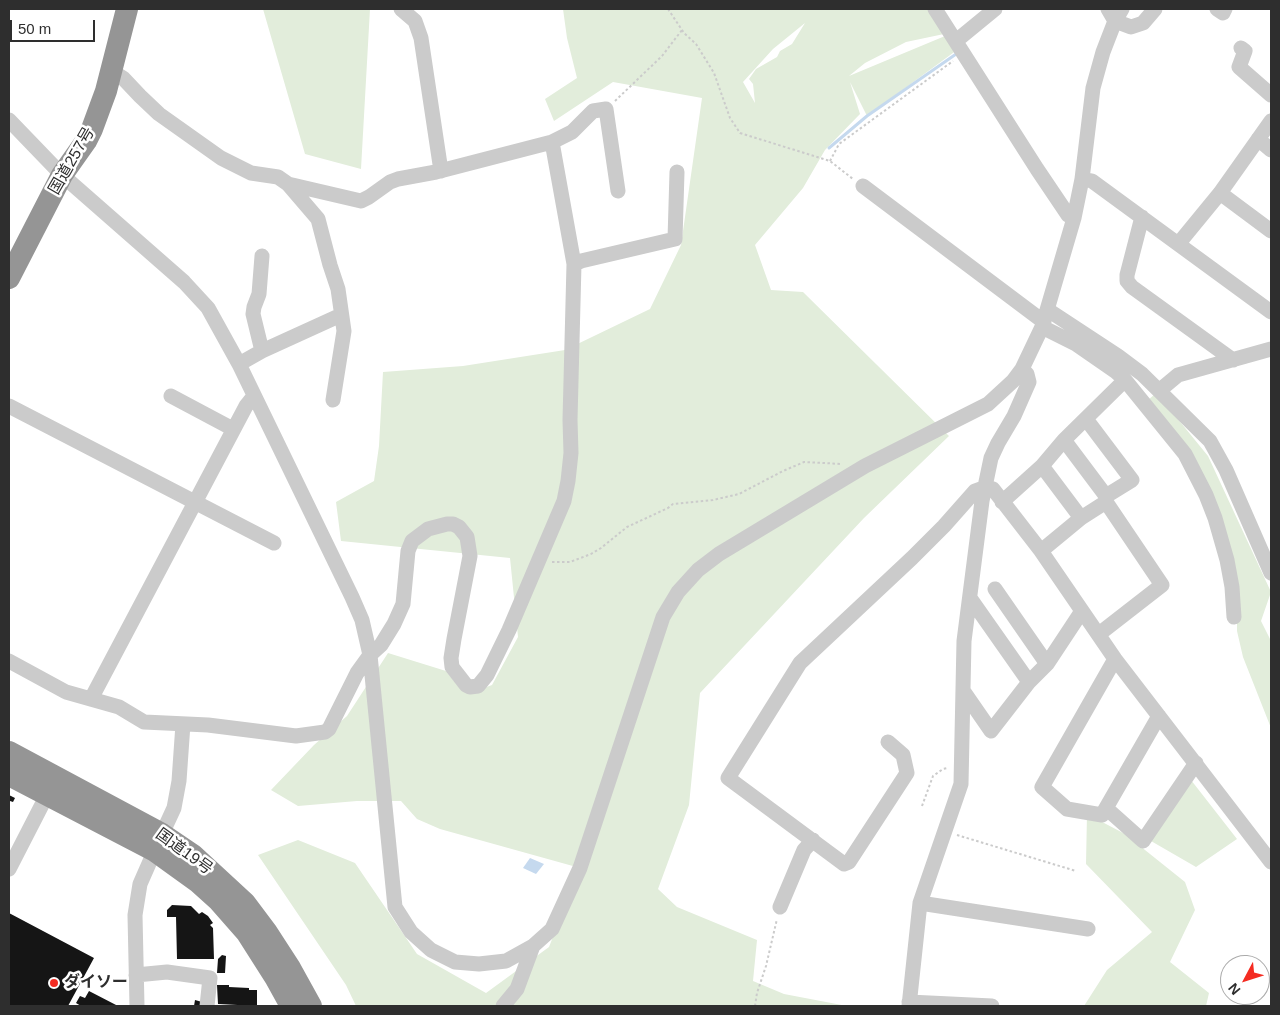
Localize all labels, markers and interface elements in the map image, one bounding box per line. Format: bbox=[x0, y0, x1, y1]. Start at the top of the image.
scale bar bbox=[12, 10, 98, 42]
text: 50 m bbox=[18, 20, 51, 37]
street label: 国道257号 bbox=[45, 124, 99, 198]
street label: 国道19号 bbox=[152, 825, 216, 879]
north arrow bbox=[1220, 955, 1270, 1005]
place label: ダイソー bbox=[64, 973, 128, 993]
marker: ダイソー bbox=[48, 977, 60, 989]
text: N bbox=[1225, 980, 1244, 998]

